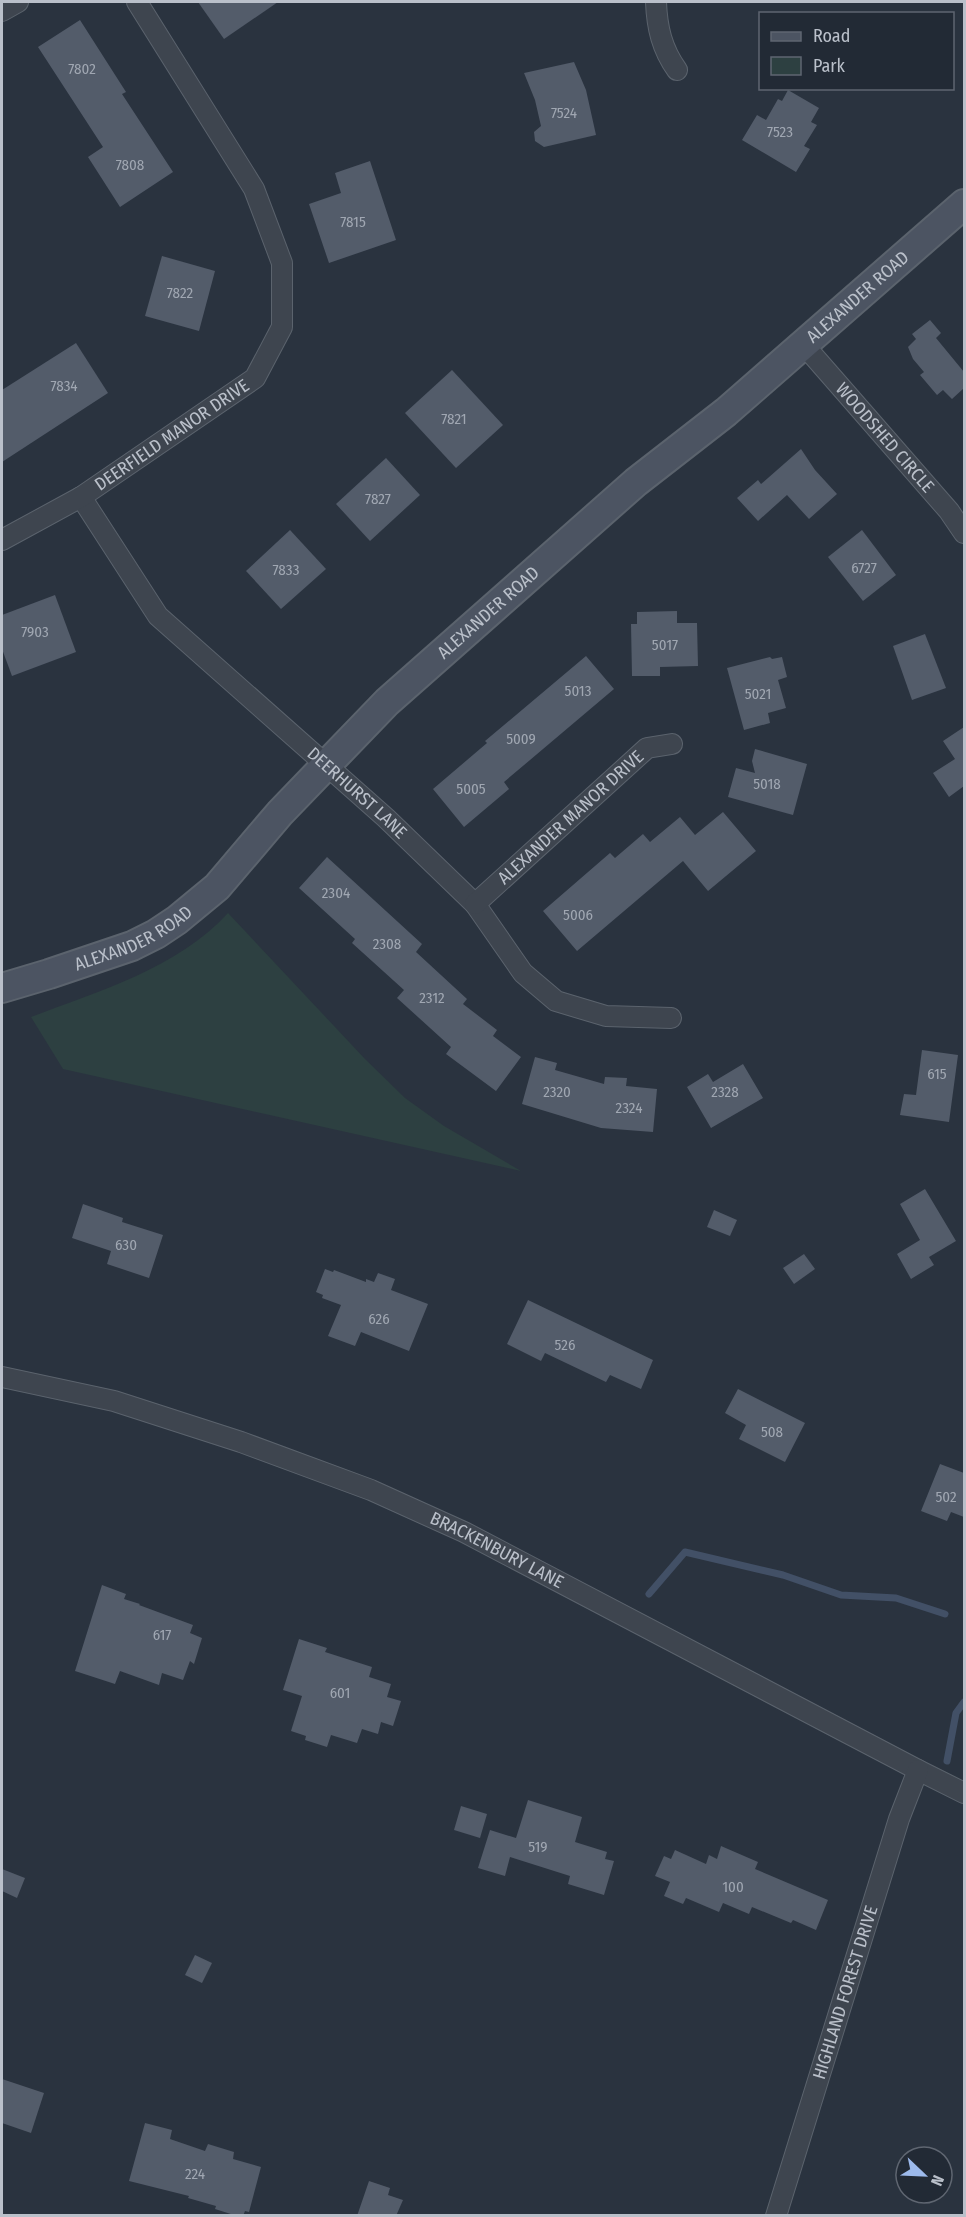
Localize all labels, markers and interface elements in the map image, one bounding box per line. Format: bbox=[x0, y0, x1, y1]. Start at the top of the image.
legend bbox=[759, 12, 954, 90]
text: Road bbox=[813, 25, 850, 47]
text: Park bbox=[813, 55, 846, 77]
house number: 7802 bbox=[68, 60, 96, 78]
house number: 7524 bbox=[551, 104, 577, 122]
house number: 7523 bbox=[767, 123, 793, 141]
house number: 7808 bbox=[116, 156, 144, 174]
house number: 7815 bbox=[340, 213, 366, 231]
street label: ALEXANDER ROAD bbox=[802, 246, 913, 348]
house number: 7822 bbox=[167, 284, 194, 302]
street label: DEERFIELD MANOR DRIVE bbox=[90, 374, 253, 495]
house number: 7834 bbox=[50, 377, 78, 395]
street label: WOODSHED CIRCLE bbox=[831, 378, 939, 497]
house number: 7821 bbox=[441, 410, 467, 428]
house number: 7827 bbox=[365, 490, 391, 508]
house number: 6727 bbox=[851, 559, 877, 577]
house number: 7833 bbox=[273, 561, 300, 579]
street label: ALEXANDER ROAD bbox=[433, 562, 544, 663]
house number: 7903 bbox=[21, 623, 49, 641]
house number: 5017 bbox=[652, 636, 678, 654]
house number: 5013 bbox=[565, 682, 592, 700]
house number: 5021 bbox=[745, 685, 771, 703]
house number: 5009 bbox=[506, 730, 536, 748]
street label: DEERHURST LANE bbox=[303, 742, 411, 843]
street label: ALEXANDER MANOR DRIVE bbox=[493, 746, 648, 889]
house number: 5018 bbox=[753, 775, 781, 793]
house number: 5005 bbox=[456, 780, 486, 798]
house number: 2304 bbox=[322, 884, 350, 902]
street label: ALEXANDER ROAD bbox=[72, 901, 197, 976]
house number: 5006 bbox=[563, 906, 593, 924]
house number: 2308 bbox=[373, 935, 401, 953]
house number: 2312 bbox=[419, 989, 445, 1007]
house number: 615 bbox=[927, 1065, 947, 1083]
house number: 2320 bbox=[543, 1083, 571, 1101]
house number: 2328 bbox=[711, 1083, 739, 1101]
house number: 2324 bbox=[616, 1099, 642, 1117]
house number: 630 bbox=[115, 1236, 137, 1254]
house number: 626 bbox=[368, 1310, 390, 1328]
house number: 526 bbox=[555, 1336, 575, 1354]
house number: 508 bbox=[761, 1423, 783, 1441]
house number: 502 bbox=[935, 1488, 957, 1506]
street label: BRACKENBURY LANE bbox=[427, 1507, 567, 1593]
house number: 617 bbox=[153, 1626, 171, 1644]
house number: 601 bbox=[330, 1684, 350, 1702]
house number: 519 bbox=[528, 1838, 548, 1856]
house number: 100 bbox=[722, 1878, 744, 1896]
street label: HIGHLAND FOREST DRIVE bbox=[808, 1903, 882, 2082]
north arrow bbox=[894, 2145, 954, 2205]
house number: 224 bbox=[185, 2165, 205, 2183]
text: N bbox=[927, 2173, 948, 2189]

